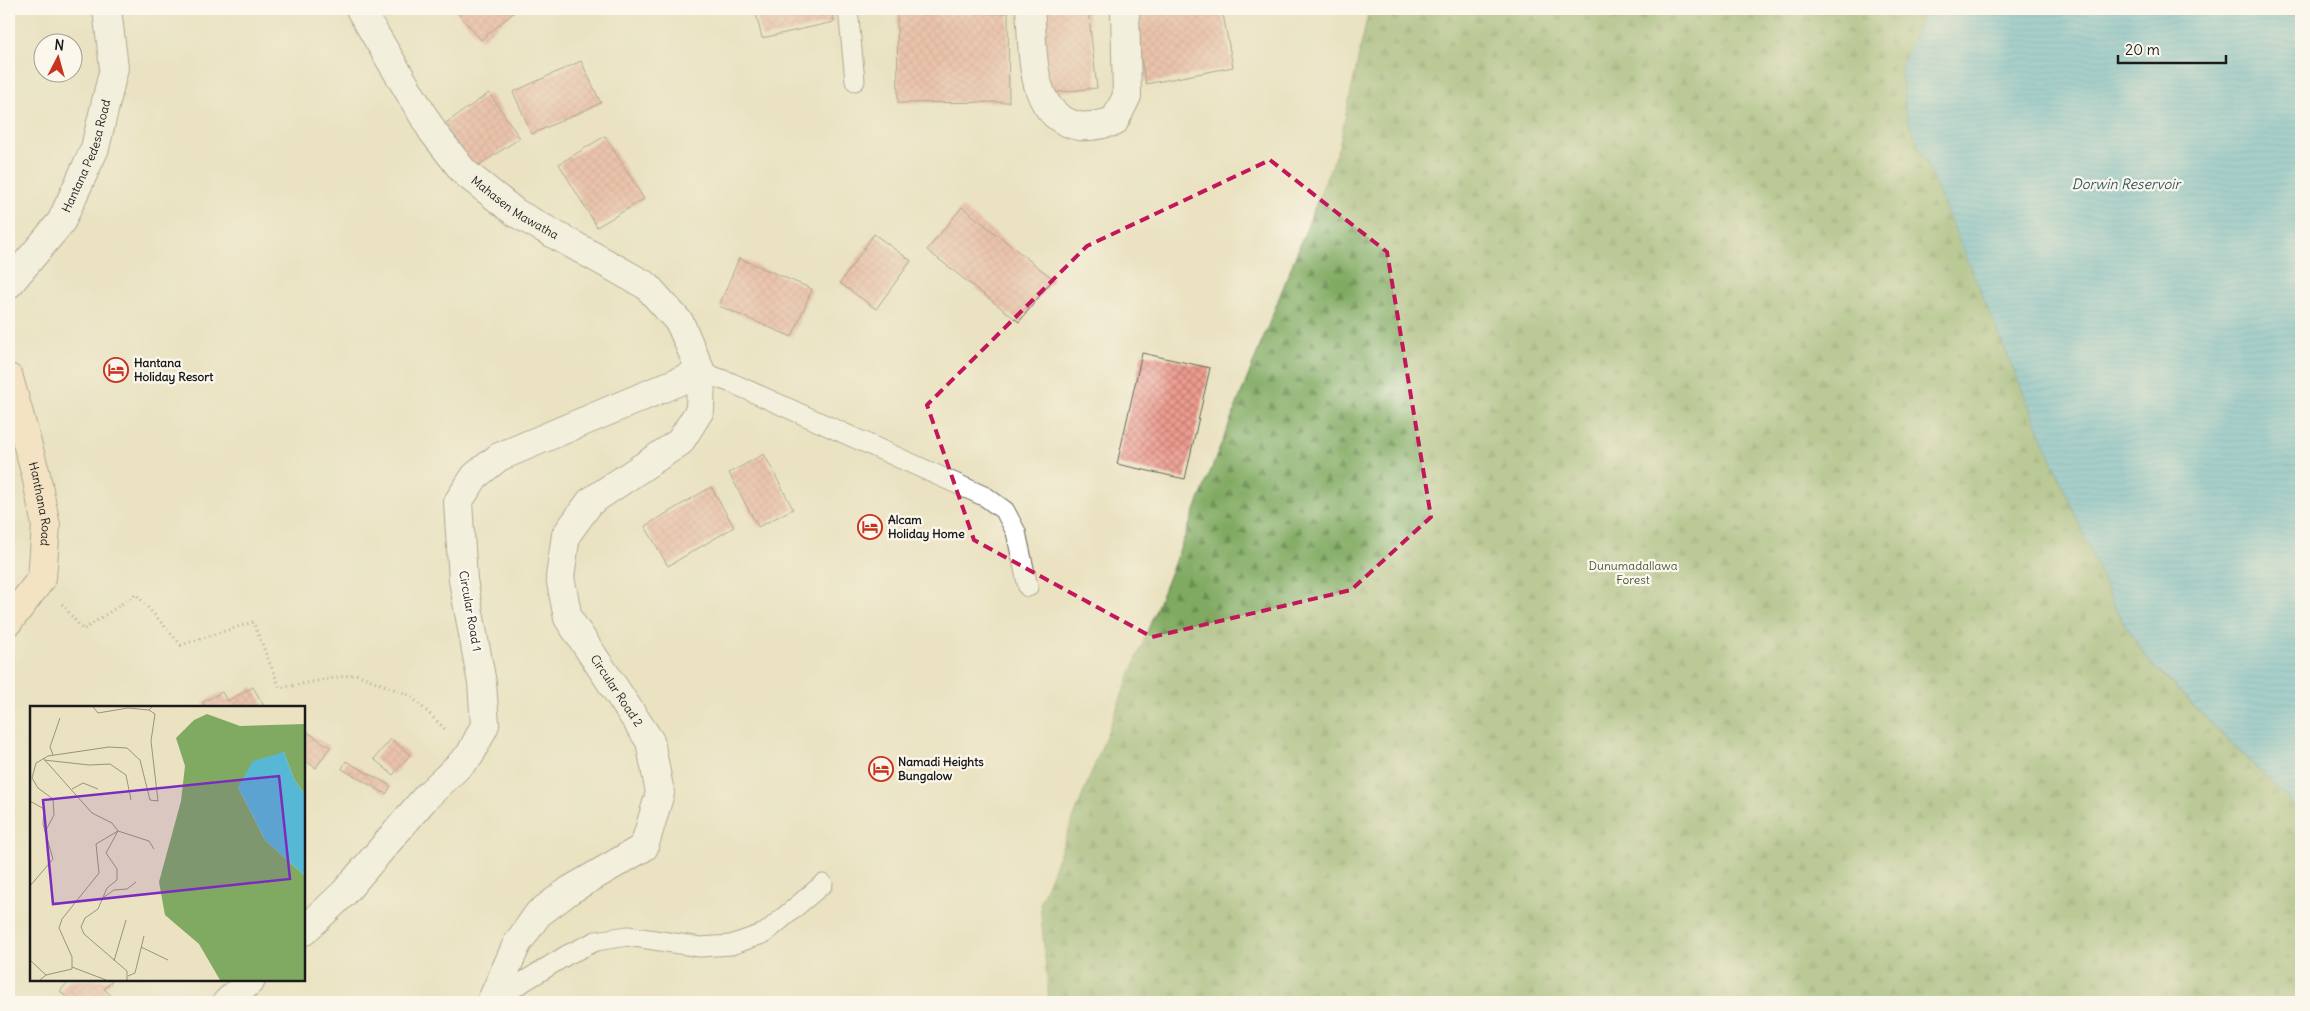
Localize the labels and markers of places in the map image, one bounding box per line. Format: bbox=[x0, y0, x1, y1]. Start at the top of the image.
place label: Hantana Holiday Resort bbox=[134, 355, 214, 385]
hotel icon: Hantana Holiday Resort bbox=[103, 357, 129, 383]
place label: Alcam Holiday Home bbox=[888, 512, 965, 542]
hotel icon: Alcam Holiday Home bbox=[857, 514, 883, 540]
place label: Namadi Heights Bungalow bbox=[898, 754, 984, 784]
hotel icon: Namadi Heights Bungalow bbox=[868, 756, 894, 782]

